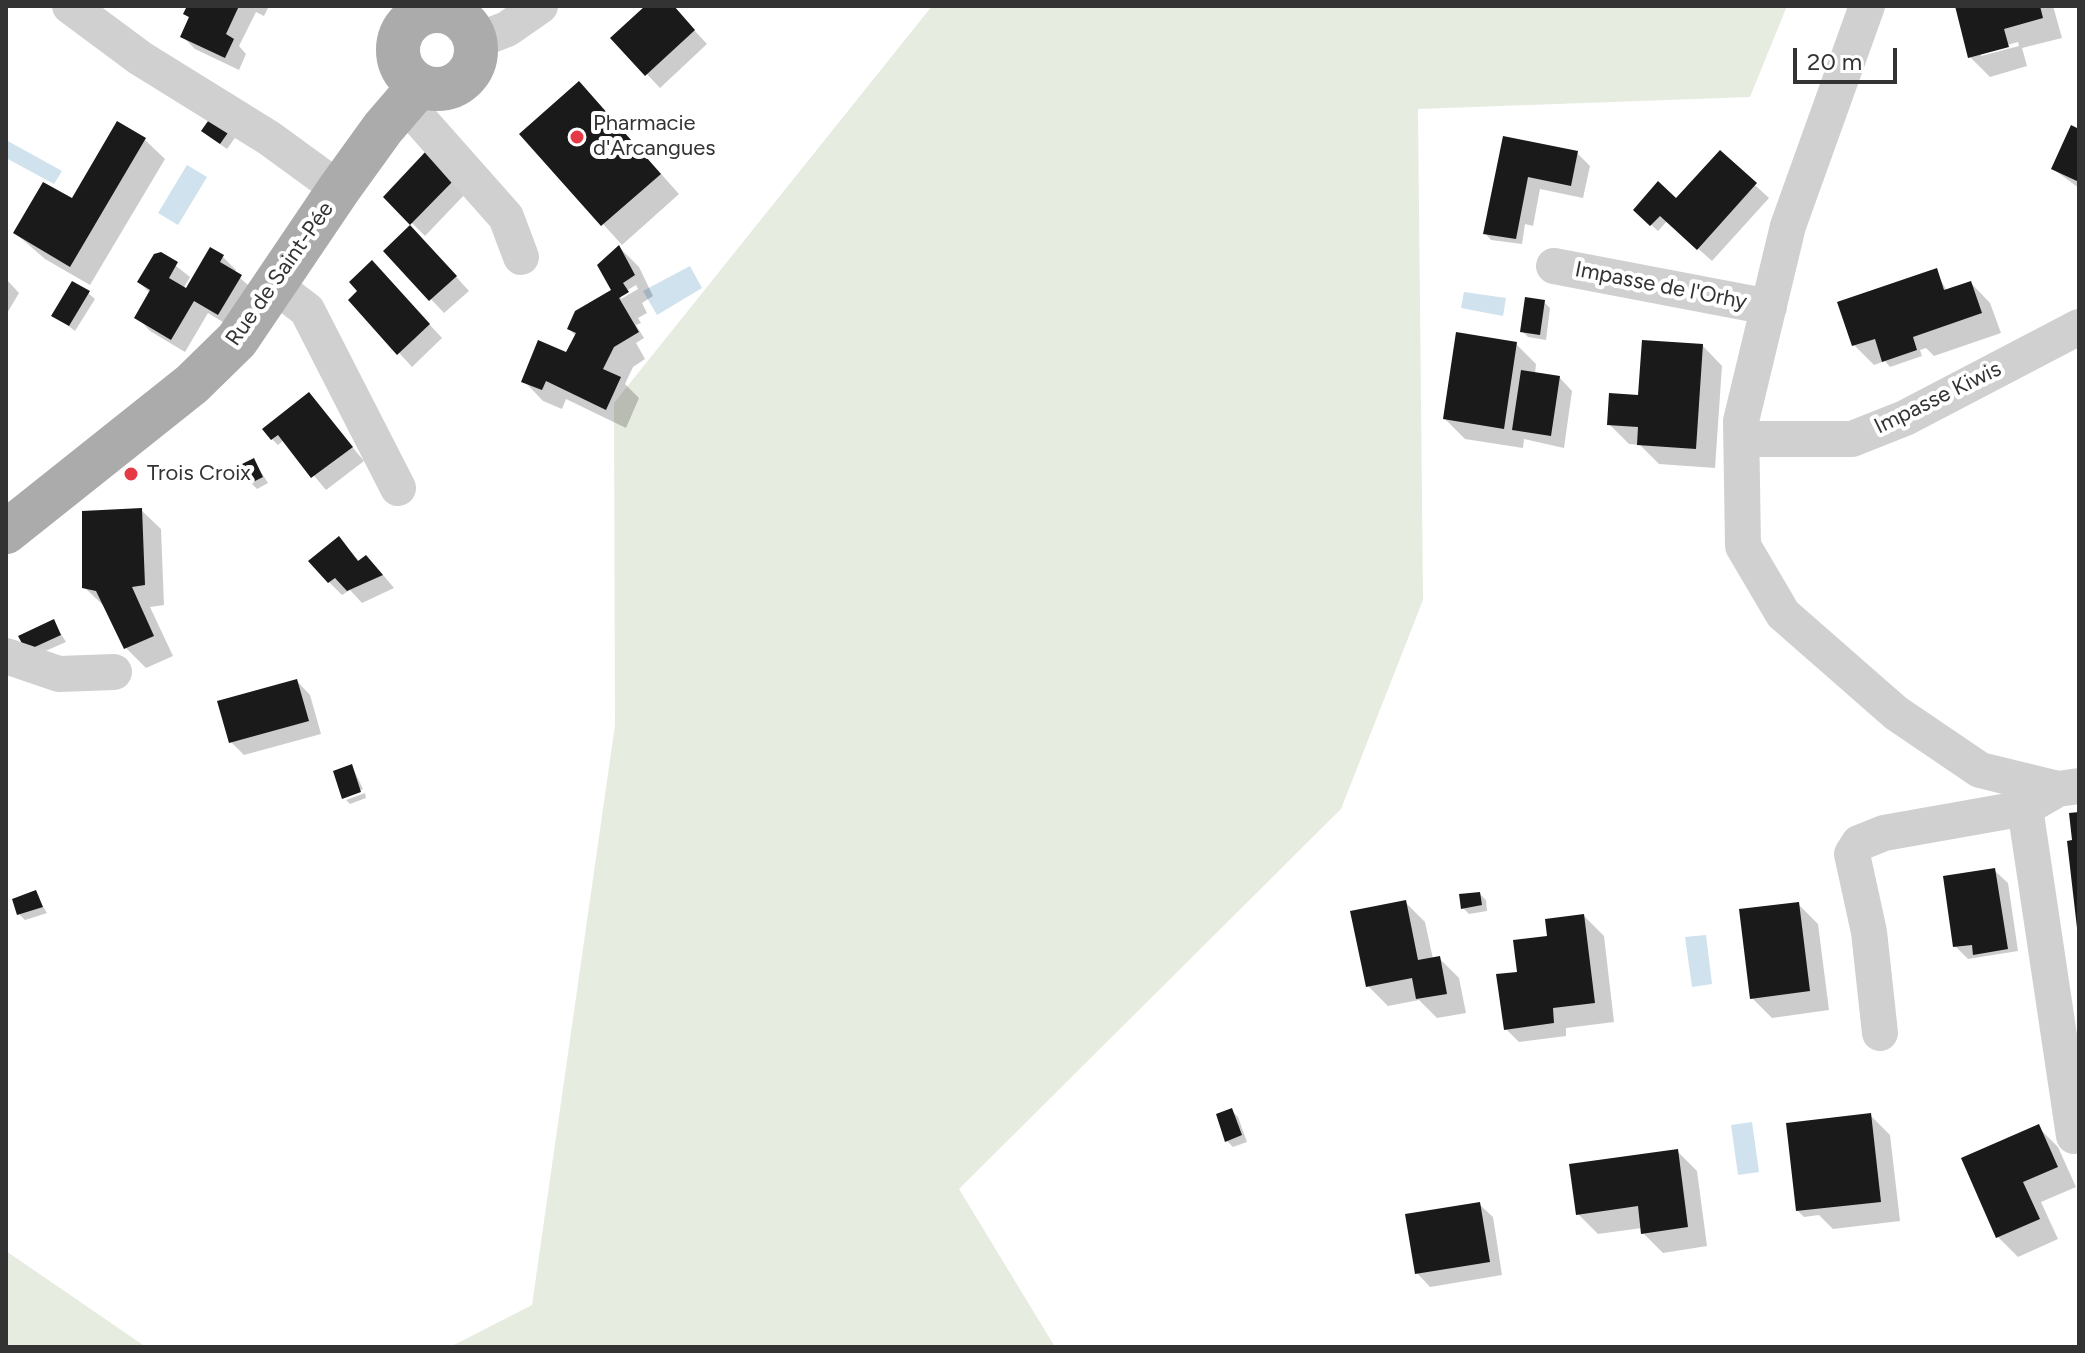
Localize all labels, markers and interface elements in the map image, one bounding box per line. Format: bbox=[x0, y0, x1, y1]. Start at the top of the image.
scale bar bbox=[1797, 32, 1901, 82]
text: 20 m bbox=[1807, 47, 1862, 76]
place label: Pharmacie d'Arcangues bbox=[593, 111, 715, 162]
marker: Pharmacie d'Arcangues bbox=[568, 128, 586, 146]
street label: Rue de Saint-Pée bbox=[220, 197, 340, 351]
street label: Impasse de l'Orhy bbox=[1573, 256, 1749, 316]
street label: Impasse Kiwis bbox=[1870, 356, 2006, 440]
place label: Trois Croix bbox=[147, 461, 251, 487]
marker: Trois Croix bbox=[122, 465, 140, 483]

